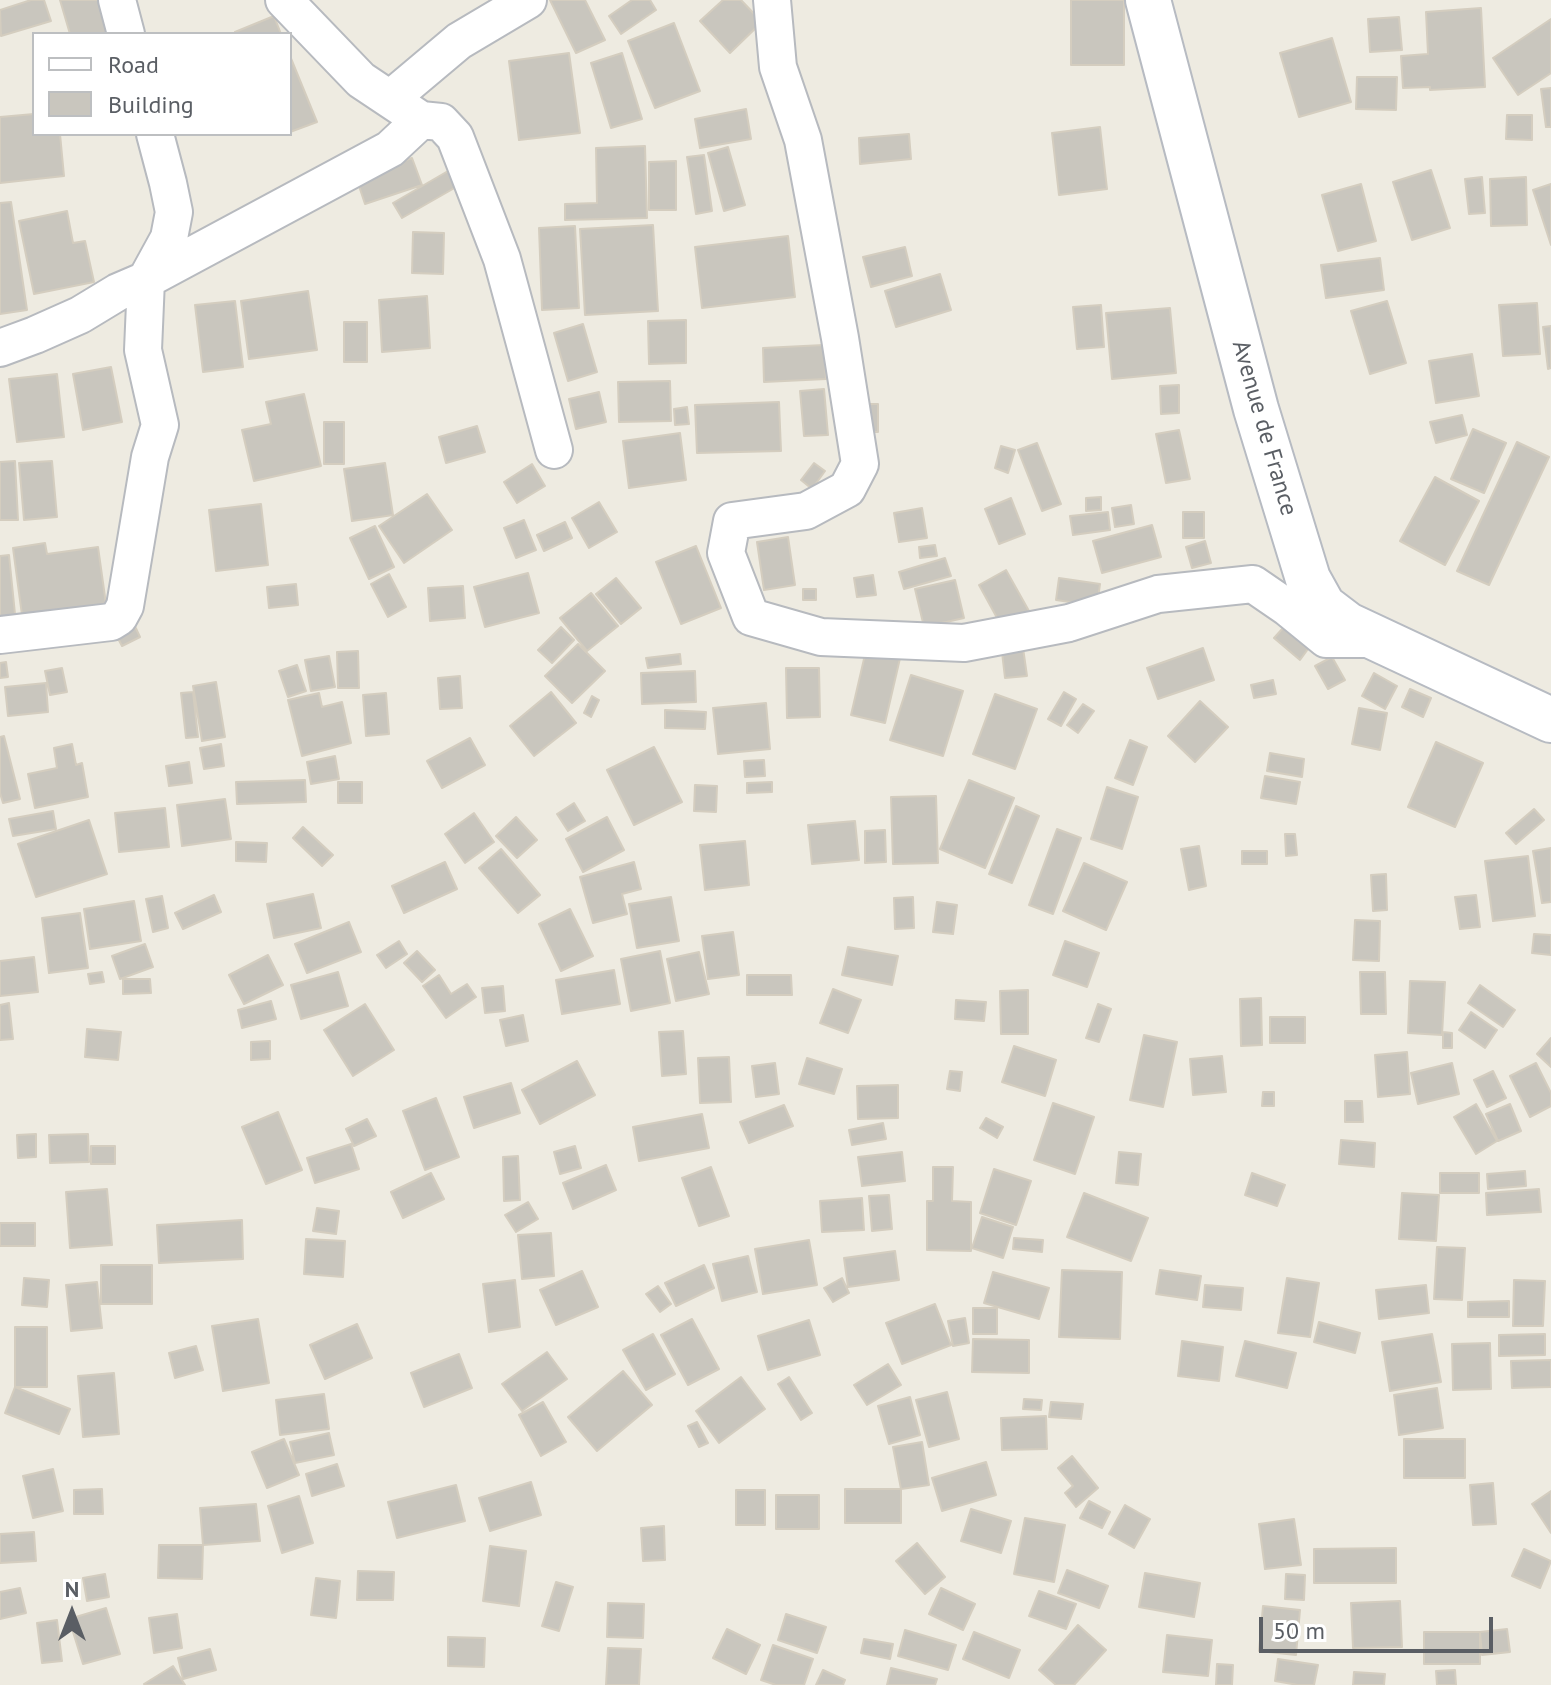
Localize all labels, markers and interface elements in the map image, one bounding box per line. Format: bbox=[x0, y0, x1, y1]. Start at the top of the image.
legend bbox=[32, 32, 292, 136]
text: Road bbox=[108, 49, 159, 80]
text: Building bbox=[108, 89, 194, 120]
street label: Avenue de France bbox=[1225, 337, 1303, 519]
north arrow bbox=[32, 1573, 112, 1653]
text: N bbox=[65, 1575, 79, 1603]
scale bar bbox=[1263, 1601, 1497, 1651]
text: 50 m bbox=[1273, 1615, 1325, 1646]

